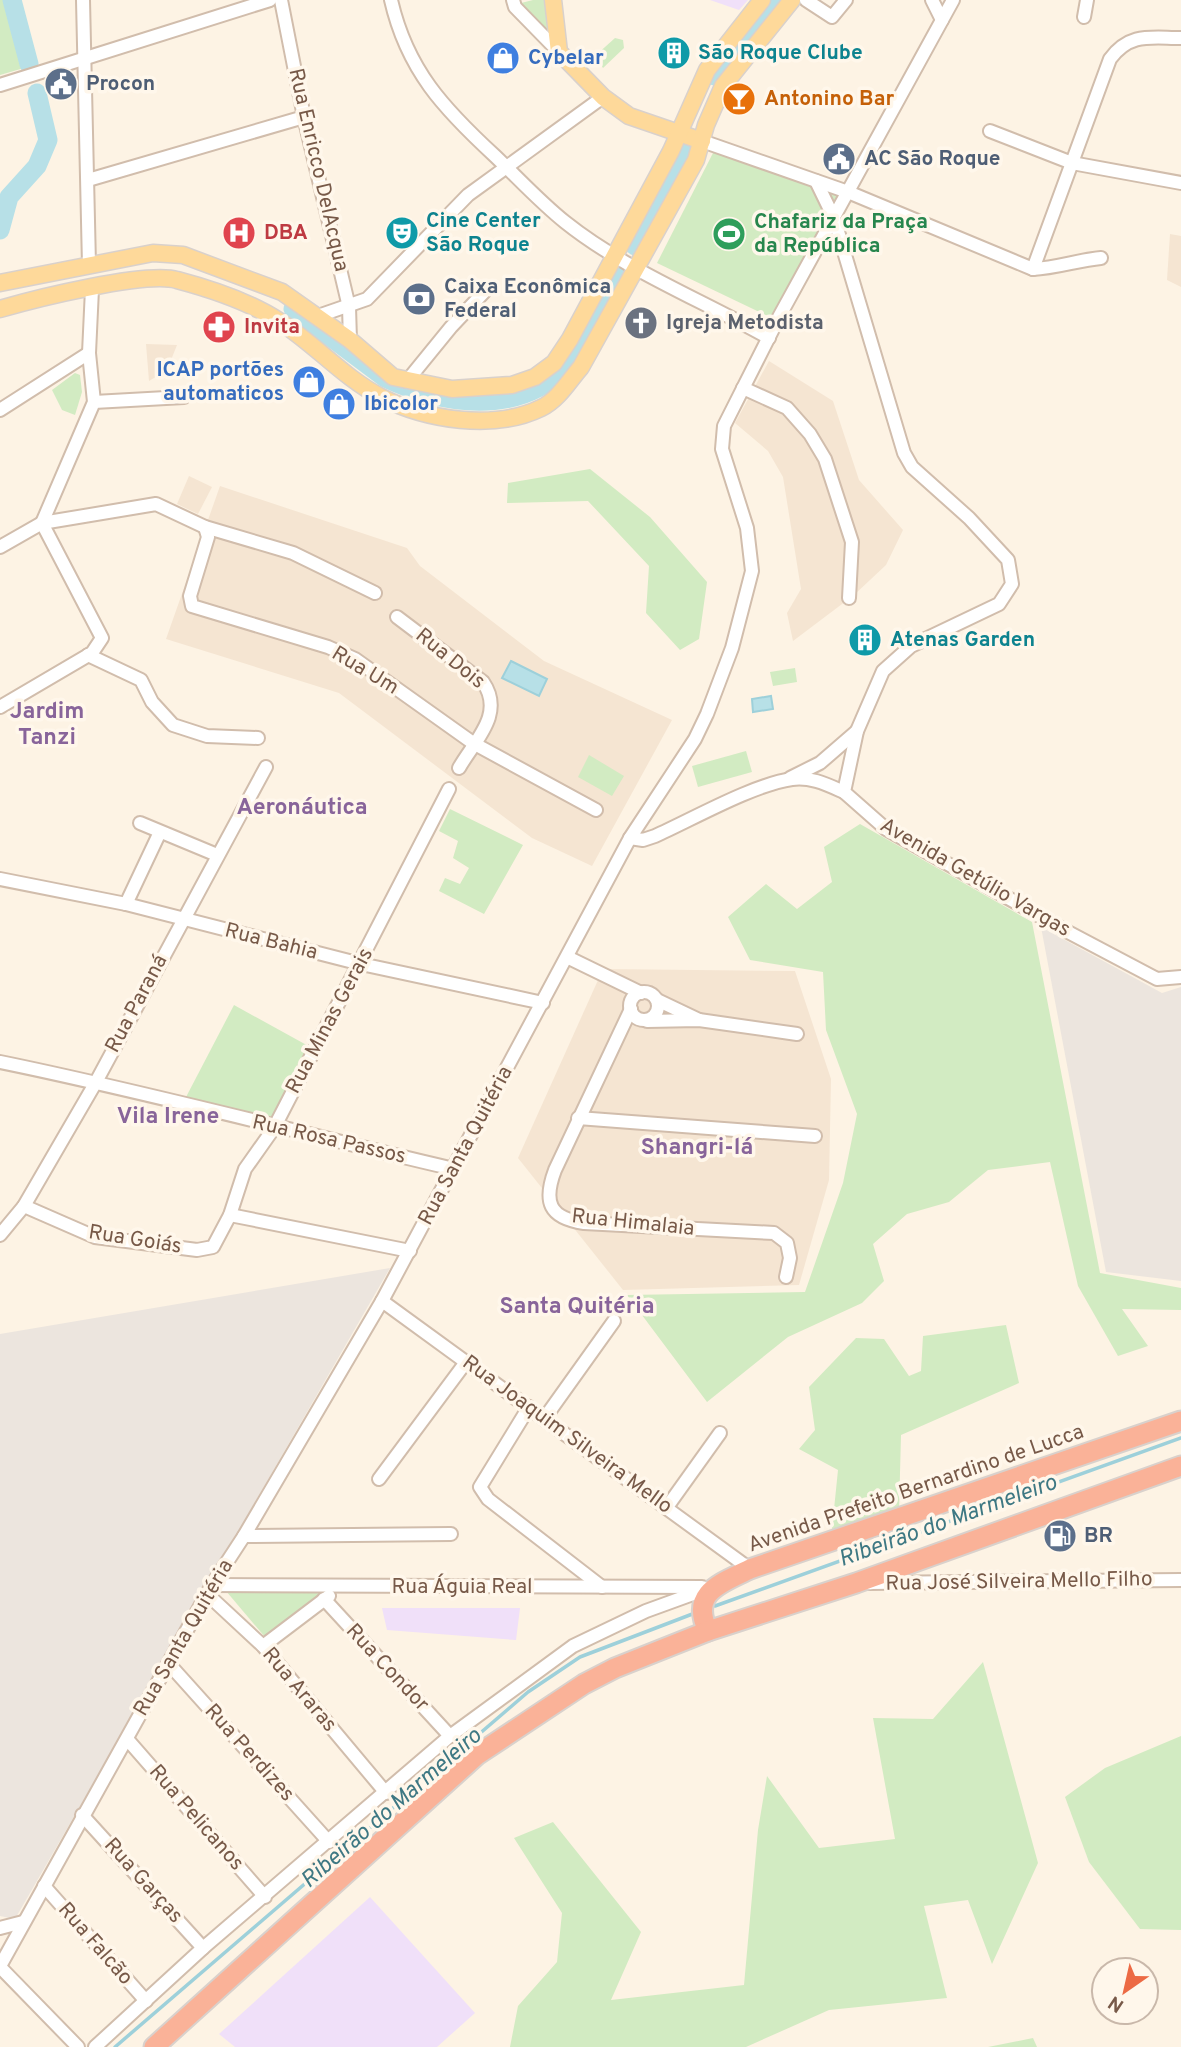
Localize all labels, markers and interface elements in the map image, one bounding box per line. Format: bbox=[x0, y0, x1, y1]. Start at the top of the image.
building icon: São Roque Clube bbox=[655, 34, 693, 72]
shop icon: Cybelar bbox=[484, 39, 522, 77]
place label: São Roque Clube bbox=[698, 40, 863, 67]
place label: Cybelar bbox=[528, 45, 604, 72]
public building icon: Procon bbox=[42, 65, 80, 103]
street label: Rua Enricco DelAcqua bbox=[281, 66, 355, 274]
place label: Procon bbox=[86, 71, 155, 98]
bar icon: Antonino Bar bbox=[720, 80, 758, 118]
place label: Antonino Bar bbox=[764, 86, 895, 113]
public building icon: AC São Roque bbox=[820, 140, 858, 178]
place label: AC São Roque bbox=[864, 146, 1001, 173]
place label: Cine Center São Roque bbox=[426, 208, 541, 259]
place label: Chafariz da Praça da República bbox=[754, 209, 928, 260]
hospital icon: DBA bbox=[220, 214, 258, 252]
theatre icon: Cine Center São Roque bbox=[383, 214, 421, 252]
sports icon: Chafariz da Praça da República bbox=[710, 215, 748, 253]
place label: DBA bbox=[264, 220, 308, 247]
place label: Caixa Econômica Federal bbox=[444, 274, 611, 325]
bank icon: Caixa Econômica Federal bbox=[400, 280, 438, 318]
church icon: Igreja Metodista bbox=[622, 304, 660, 342]
pharmacy icon: Invita bbox=[200, 308, 238, 346]
place label: Igreja Metodista bbox=[666, 310, 824, 337]
place label: Invita bbox=[244, 314, 300, 341]
place label: ICAP portões automaticos bbox=[156, 357, 284, 408]
shop icon: ICAP portões automaticos bbox=[290, 363, 328, 401]
shop icon: Ibicolor bbox=[320, 385, 358, 423]
place label: Ibicolor bbox=[364, 391, 438, 418]
building icon: Atenas Garden bbox=[846, 621, 884, 659]
street label: Rua Dois bbox=[409, 623, 491, 695]
place label: Atenas Garden bbox=[890, 627, 1035, 654]
street label: Rua Um bbox=[326, 640, 404, 702]
district label: Jardim Tanzi bbox=[10, 698, 84, 753]
district label: Aeronáutica bbox=[236, 794, 368, 823]
street label: Avenida Getúlio Vargas bbox=[875, 812, 1075, 944]
street label: Rua Bahia bbox=[222, 917, 320, 967]
street label: Rua Minas Gerais bbox=[280, 943, 380, 1099]
street label: Rua Paraná bbox=[100, 950, 174, 1058]
street label: Rua Santa Quitéria bbox=[413, 1062, 519, 1230]
district label: Vila Irene bbox=[117, 1103, 219, 1132]
street label: Rua Rosa Passos bbox=[250, 1109, 408, 1171]
district label: Shangri-lá bbox=[641, 1134, 753, 1163]
street label: Rua Himalaia bbox=[570, 1203, 696, 1243]
street label: Rua Goiás bbox=[86, 1219, 184, 1261]
district label: Santa Quitéria bbox=[499, 1293, 655, 1322]
street label: Rua Joaquim Silveira Mello bbox=[457, 1350, 677, 1520]
street label: Avenida Prefeito Bernardino de Lucca bbox=[745, 1419, 1087, 1559]
water label: Ribeirão do Marmeleiro bbox=[835, 1469, 1062, 1575]
fuel station icon: BR bbox=[1041, 1517, 1079, 1555]
place label: BR bbox=[1084, 1523, 1113, 1550]
street label: Rua Santa Quitéria bbox=[128, 1555, 240, 1721]
street label: Rua José Silveira Mello Filho bbox=[885, 1566, 1153, 1598]
street label: Rua Águia Real bbox=[392, 1573, 532, 1601]
street label: Rua Condor bbox=[339, 1618, 435, 1718]
street label: Rua Araras bbox=[256, 1642, 342, 1738]
street label: Rua Perdizes bbox=[198, 1698, 300, 1808]
water label: Ribeirão do Marmeleiro bbox=[296, 1722, 489, 1895]
street label: Rua Pelicanos bbox=[142, 1759, 250, 1877]
street label: Rua Garças bbox=[97, 1833, 189, 1929]
street label: Rua Falcão bbox=[52, 1897, 138, 1991]
north arrow bbox=[1090, 1956, 1160, 2026]
text: N bbox=[1104, 1990, 1129, 2017]

